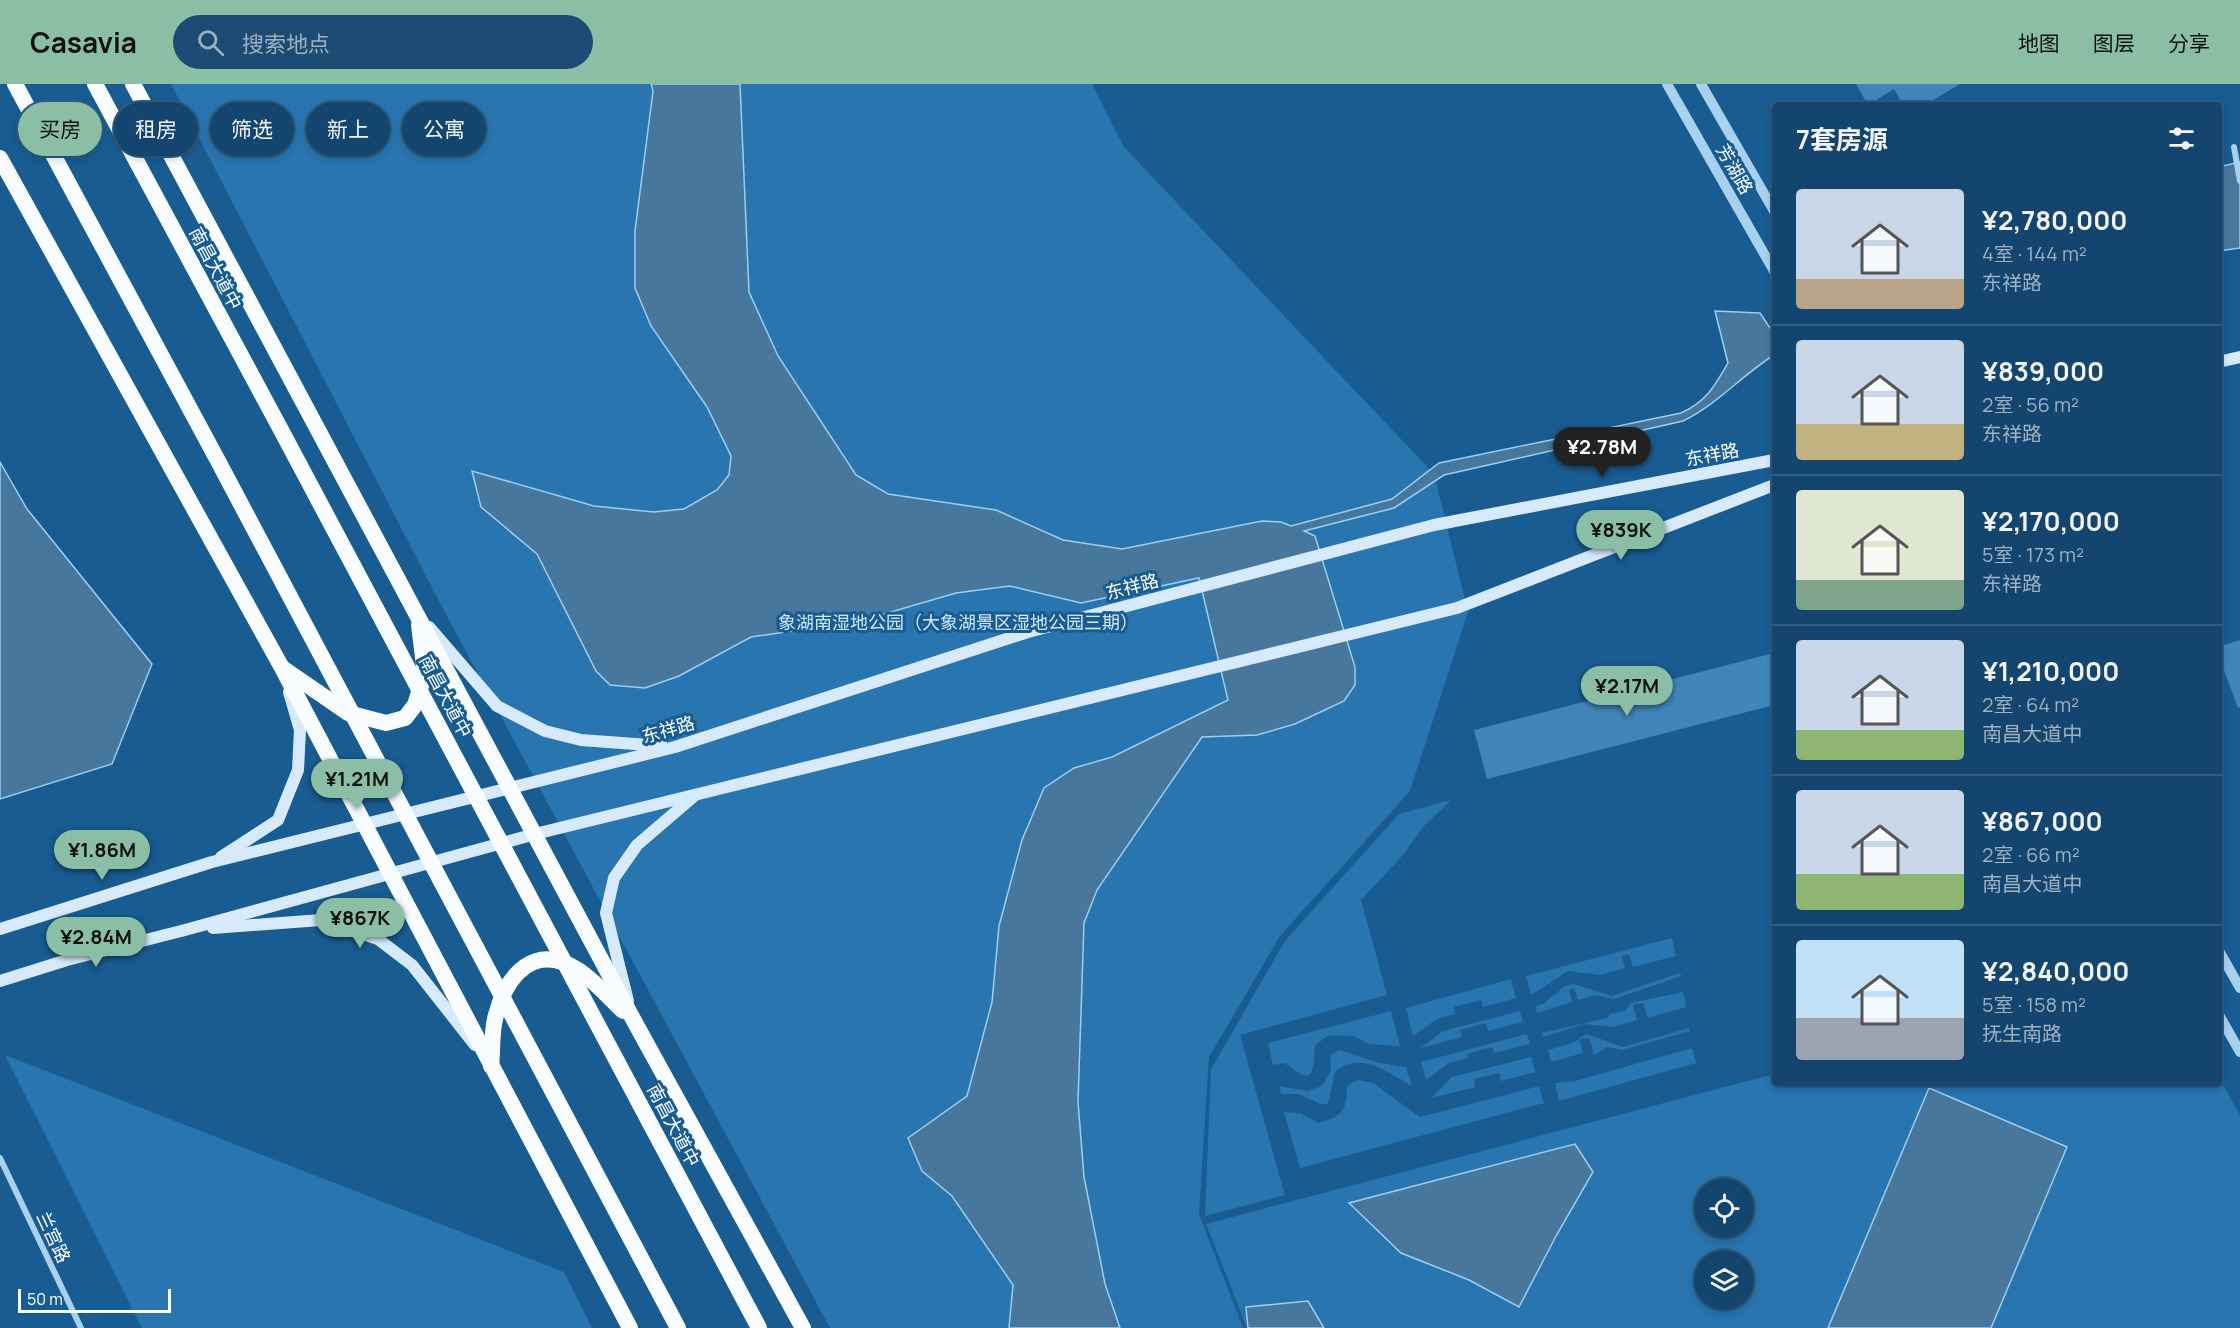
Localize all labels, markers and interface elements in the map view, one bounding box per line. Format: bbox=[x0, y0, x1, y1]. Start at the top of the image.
search box bbox=[173, 15, 593, 69]
text: Casavia bbox=[30, 23, 137, 61]
icon: search bbox=[194, 26, 227, 59]
text: 搜索地点 bbox=[242, 29, 330, 59]
text: 地图 bbox=[2018, 29, 2060, 57]
text: 图层 bbox=[2093, 29, 2135, 57]
text: 分享 bbox=[2168, 29, 2210, 57]
chip: 买房 bbox=[18, 102, 102, 156]
chip: 租房 bbox=[114, 102, 198, 156]
chip: 筛选 bbox=[210, 102, 294, 156]
chip: 新上 bbox=[306, 102, 390, 156]
chip: 公寓 bbox=[402, 102, 486, 156]
text: 7套房源 bbox=[1796, 121, 1888, 157]
icon: filters bbox=[2165, 122, 2198, 155]
street label: 芳湖路 bbox=[1711, 140, 1759, 198]
text: ¥2,780,000 bbox=[1982, 202, 2127, 238]
icon: home bbox=[1844, 213, 1916, 285]
street label: 南昌大道中 bbox=[184, 223, 248, 313]
text: 4室 · 144 m² bbox=[1982, 240, 2087, 267]
text: 东祥路 bbox=[1982, 269, 2042, 296]
text: ¥839,000 bbox=[1982, 353, 2104, 389]
icon: home bbox=[1844, 364, 1916, 436]
text: 2室 · 56 m² bbox=[1982, 391, 2079, 418]
text: 东祥路 bbox=[1982, 420, 2042, 447]
pin: ¥2.78M bbox=[1553, 427, 1651, 478]
text: ¥2.78M bbox=[1567, 433, 1637, 460]
street label: 东祥路 bbox=[1683, 437, 1741, 471]
text: ¥2,170,000 bbox=[1982, 503, 2120, 539]
pin: ¥839K bbox=[1579, 510, 1663, 561]
icon: home bbox=[1844, 514, 1916, 586]
text: ¥839K bbox=[1590, 516, 1652, 543]
text: 5室 · 173 m² bbox=[1982, 541, 2084, 568]
street label: 东祥路 bbox=[1103, 567, 1161, 605]
text: 东祥路 bbox=[1982, 570, 2042, 597]
park label: 象湖南湿地公园（大象湖景区湿地公园三期） bbox=[778, 610, 1138, 634]
street label: 南昌大道中 bbox=[414, 651, 478, 741]
text: ¥1,210,000 bbox=[1982, 653, 2119, 689]
icon: home bbox=[1844, 664, 1916, 736]
pin: ¥2.17M bbox=[1578, 666, 1676, 717]
text: ¥2.17M bbox=[1595, 672, 1659, 699]
text: 2室 · 64 m² bbox=[1982, 691, 2079, 718]
street label: 东祥路 bbox=[639, 710, 697, 748]
text: 南昌大道中 bbox=[1982, 720, 2082, 747]
pin: ¥1.21M bbox=[308, 759, 406, 810]
text: ¥1.21M bbox=[325, 765, 389, 792]
text: ¥867,000 bbox=[1982, 803, 2103, 839]
icon: home bbox=[1844, 814, 1916, 886]
pin: ¥1.86M bbox=[53, 830, 151, 881]
text: ¥1.86M bbox=[68, 836, 136, 863]
text: 2室 · 66 m² bbox=[1982, 841, 2080, 868]
text: 南昌大道中 bbox=[1982, 870, 2082, 897]
pin: ¥867K bbox=[318, 898, 402, 949]
text: ¥867K bbox=[330, 904, 390, 931]
pin: ¥2.84M bbox=[47, 917, 145, 968]
text: ¥2.84M bbox=[60, 923, 132, 950]
text: ¥2,840,000 bbox=[1982, 953, 2129, 989]
icon: home bbox=[1844, 964, 1916, 1036]
text: 5室 · 158 m² bbox=[1982, 991, 2086, 1018]
text: 抚生南路 bbox=[1982, 1020, 2062, 1047]
street label: 南昌大道中 bbox=[642, 1080, 706, 1170]
map controls bbox=[1694, 1178, 1754, 1310]
button: locate bbox=[1694, 1178, 1754, 1238]
street label: 兰宫路 bbox=[32, 1207, 76, 1267]
button: layers bbox=[1694, 1250, 1754, 1310]
scale bar bbox=[18, 1286, 171, 1314]
text: 50 m bbox=[27, 1288, 63, 1310]

